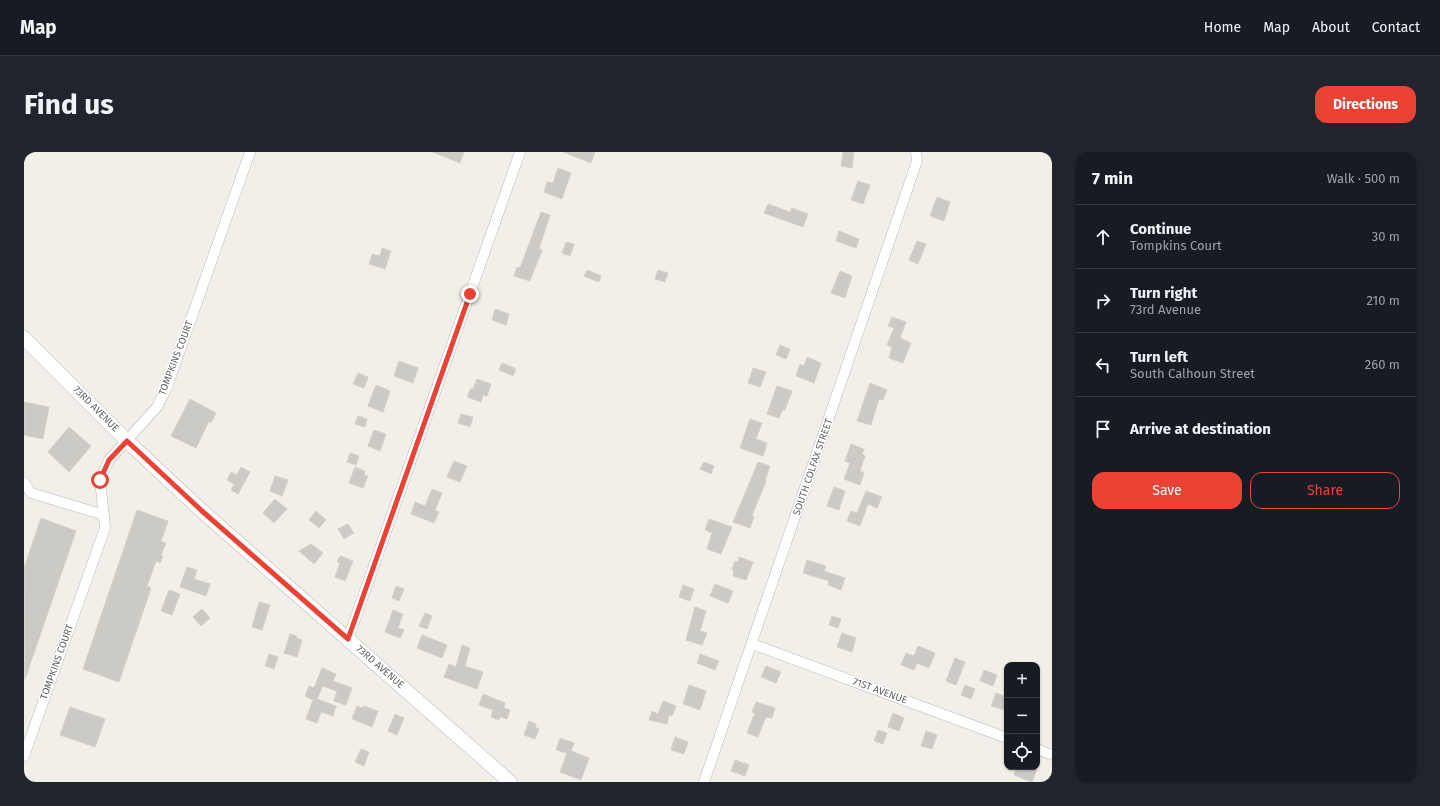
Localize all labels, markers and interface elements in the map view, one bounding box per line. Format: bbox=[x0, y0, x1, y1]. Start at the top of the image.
text: Map bbox=[20, 16, 57, 39]
text: Home bbox=[1204, 19, 1241, 36]
text: Map bbox=[1263, 19, 1290, 36]
text: About bbox=[1312, 19, 1350, 36]
text: Contact bbox=[1372, 19, 1420, 36]
button: Directions bbox=[1315, 86, 1416, 123]
text: Find us bbox=[24, 88, 114, 121]
text: 7 min bbox=[1092, 168, 1133, 189]
text: Walk · 500 m bbox=[1327, 171, 1400, 186]
text: Continue bbox=[1130, 220, 1191, 238]
icon: ahead bbox=[1092, 226, 1114, 248]
text: 30 m bbox=[1372, 229, 1400, 244]
text: Tompkins Court bbox=[1130, 238, 1222, 253]
text: Turn right bbox=[1130, 284, 1197, 302]
route end bbox=[461, 285, 479, 303]
icon: right bbox=[1092, 290, 1114, 312]
text: 210 m bbox=[1366, 293, 1400, 308]
text: 73rd Avenue bbox=[1130, 302, 1201, 317]
street label: TOMPKINS COURT bbox=[156, 318, 196, 397]
text: Turn left bbox=[1130, 348, 1188, 366]
icon: left bbox=[1092, 354, 1114, 376]
text: 260 m bbox=[1365, 357, 1400, 372]
text: South Calhoun Street bbox=[1130, 366, 1255, 381]
street label: 73RD AVENUE bbox=[71, 384, 121, 434]
street label: SOUTH COLFAX STREET bbox=[791, 416, 835, 517]
icon: arrive bbox=[1092, 418, 1114, 440]
text: Arrive at destination bbox=[1130, 420, 1271, 438]
route start bbox=[91, 471, 109, 489]
button: Save bbox=[1092, 472, 1242, 509]
button: Share bbox=[1250, 472, 1400, 509]
street label: TOMPKINS COURT bbox=[38, 622, 76, 701]
street label: 73RD AVENUE bbox=[354, 643, 406, 691]
map controls bbox=[1004, 662, 1040, 770]
button: + bbox=[1004, 662, 1040, 698]
street label: 71ST AVENUE bbox=[851, 676, 909, 706]
button: − bbox=[1004, 698, 1040, 734]
button: locate bbox=[1004, 734, 1040, 770]

